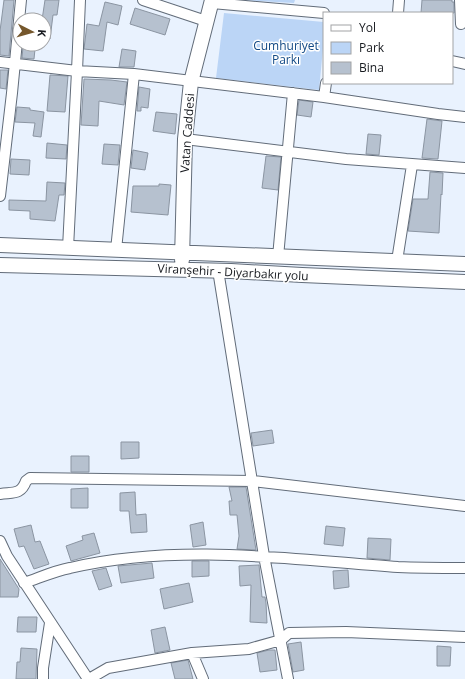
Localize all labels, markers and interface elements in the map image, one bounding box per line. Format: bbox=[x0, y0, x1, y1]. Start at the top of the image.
north arrow bbox=[12, 12, 52, 52]
legend bbox=[323, 12, 453, 84]
text: Yol bbox=[359, 19, 376, 36]
text: K bbox=[35, 29, 50, 38]
park label: Cumhuriyet Parkı bbox=[253, 37, 319, 68]
text: Park bbox=[359, 39, 385, 56]
text: Bina bbox=[359, 59, 384, 76]
street label: Vatan Caddesi bbox=[176, 93, 198, 173]
street label: Viranşehir - Diyarbakır yolu bbox=[157, 260, 309, 284]

